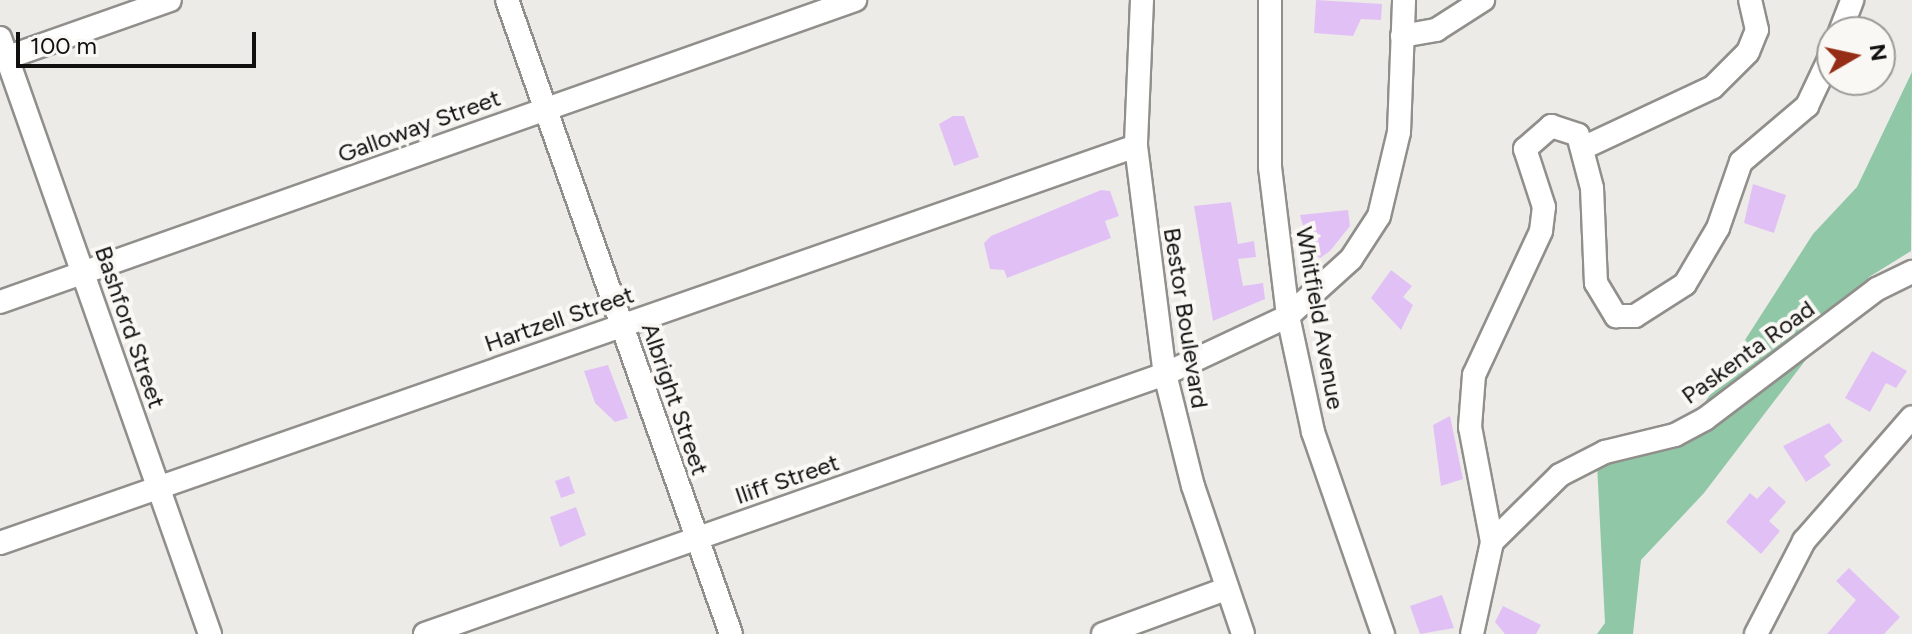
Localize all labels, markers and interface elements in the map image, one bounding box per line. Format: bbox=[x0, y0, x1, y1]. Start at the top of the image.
scale bar bbox=[20, 16, 260, 66]
north arrow bbox=[1816, 16, 1896, 96]
text: 100 m bbox=[30, 31, 97, 60]
text: N bbox=[1864, 42, 1893, 63]
street label: Galloway Street bbox=[334, 83, 504, 169]
street label: Whitfield Avenue bbox=[1290, 224, 1350, 412]
street label: Bestor Boulevard bbox=[1157, 226, 1215, 410]
street label: Bashford Street bbox=[89, 242, 171, 412]
street label: Hartzell Street bbox=[481, 280, 637, 358]
street label: Paskenta Road bbox=[1676, 294, 1820, 410]
street label: Albright Street bbox=[636, 319, 714, 479]
street label: Iliff Street bbox=[731, 448, 843, 510]

